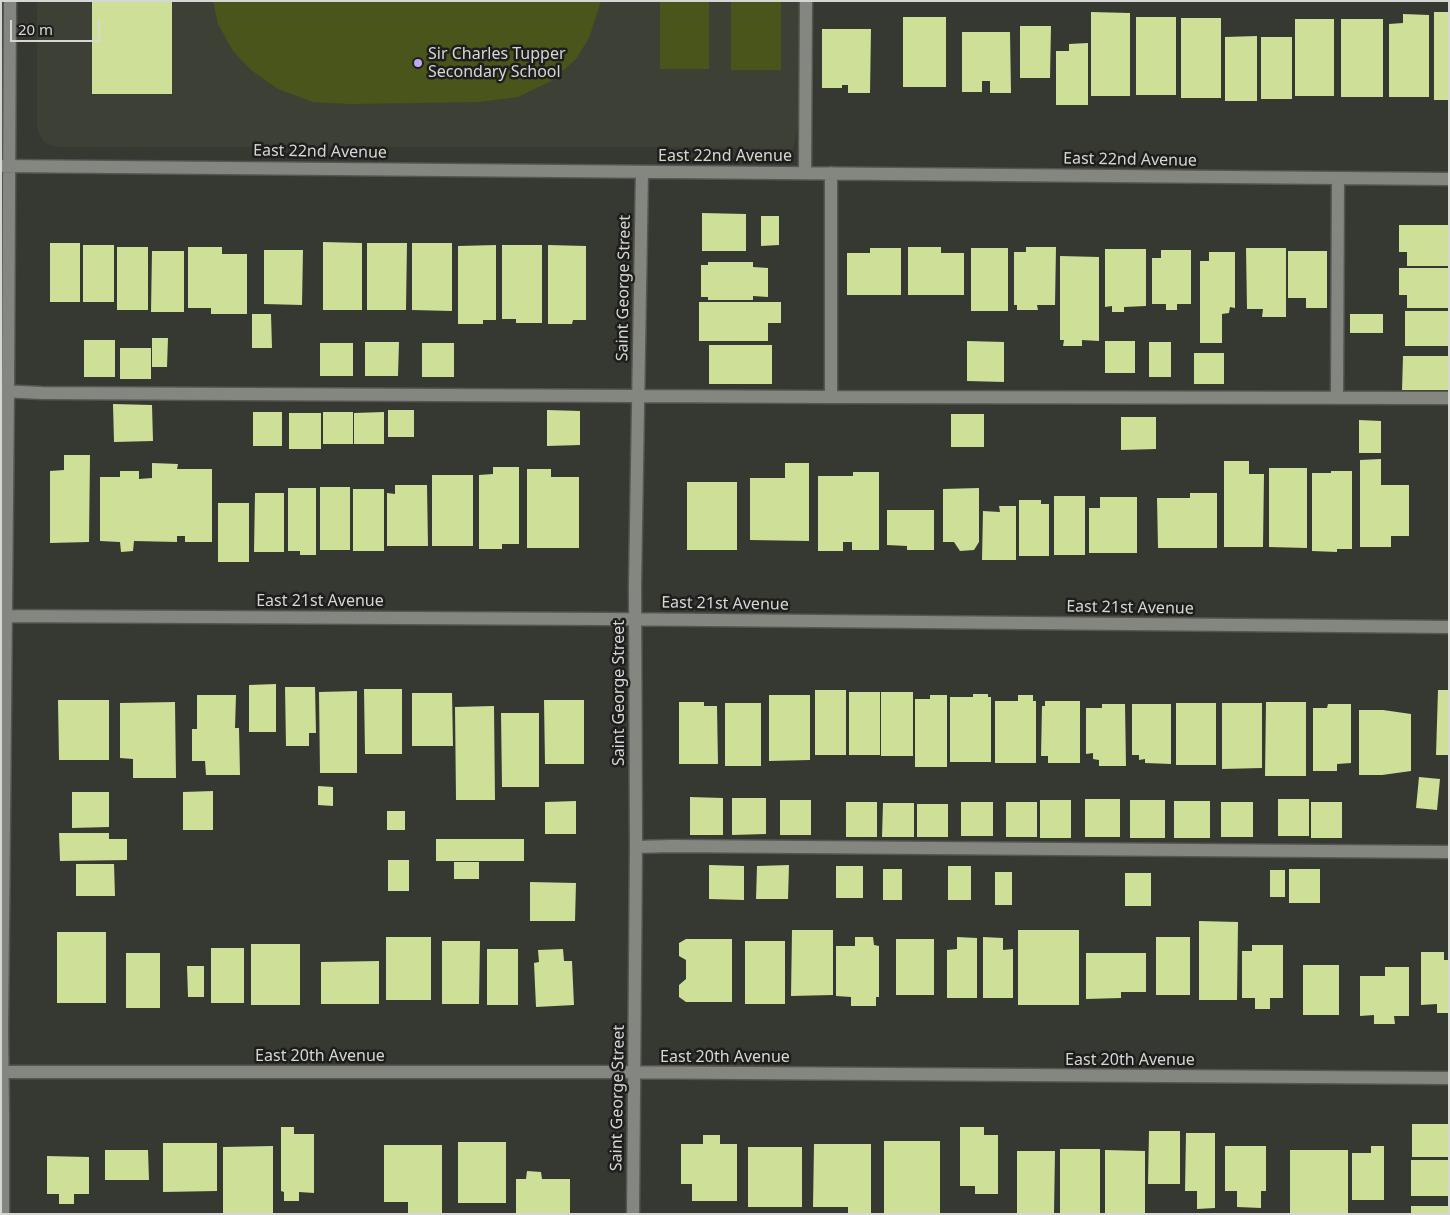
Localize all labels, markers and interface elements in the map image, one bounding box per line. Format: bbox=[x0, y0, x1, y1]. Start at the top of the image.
scale bar bbox=[12, 10, 102, 42]
text: 20 m bbox=[18, 19, 53, 39]
place label: Sir Charles Tupper Secondary School bbox=[428, 44, 566, 82]
marker: Sir Charles Tupper Secondary School bbox=[412, 57, 424, 69]
street label: East 22nd Avenue bbox=[253, 141, 387, 163]
street label: East 22nd Avenue bbox=[658, 146, 792, 166]
street label: East 22nd Avenue bbox=[1063, 149, 1197, 171]
street label: Saint George Street bbox=[613, 215, 635, 361]
street label: East 21st Avenue bbox=[256, 591, 384, 611]
street label: East 21st Avenue bbox=[661, 593, 789, 615]
street label: East 21st Avenue bbox=[1066, 597, 1194, 619]
street label: Saint George Street bbox=[609, 620, 629, 766]
street label: Saint George Street bbox=[607, 1025, 629, 1171]
street label: East 20th Avenue bbox=[255, 1046, 385, 1066]
street label: East 20th Avenue bbox=[660, 1047, 790, 1067]
street label: East 20th Avenue bbox=[1065, 1050, 1195, 1070]

